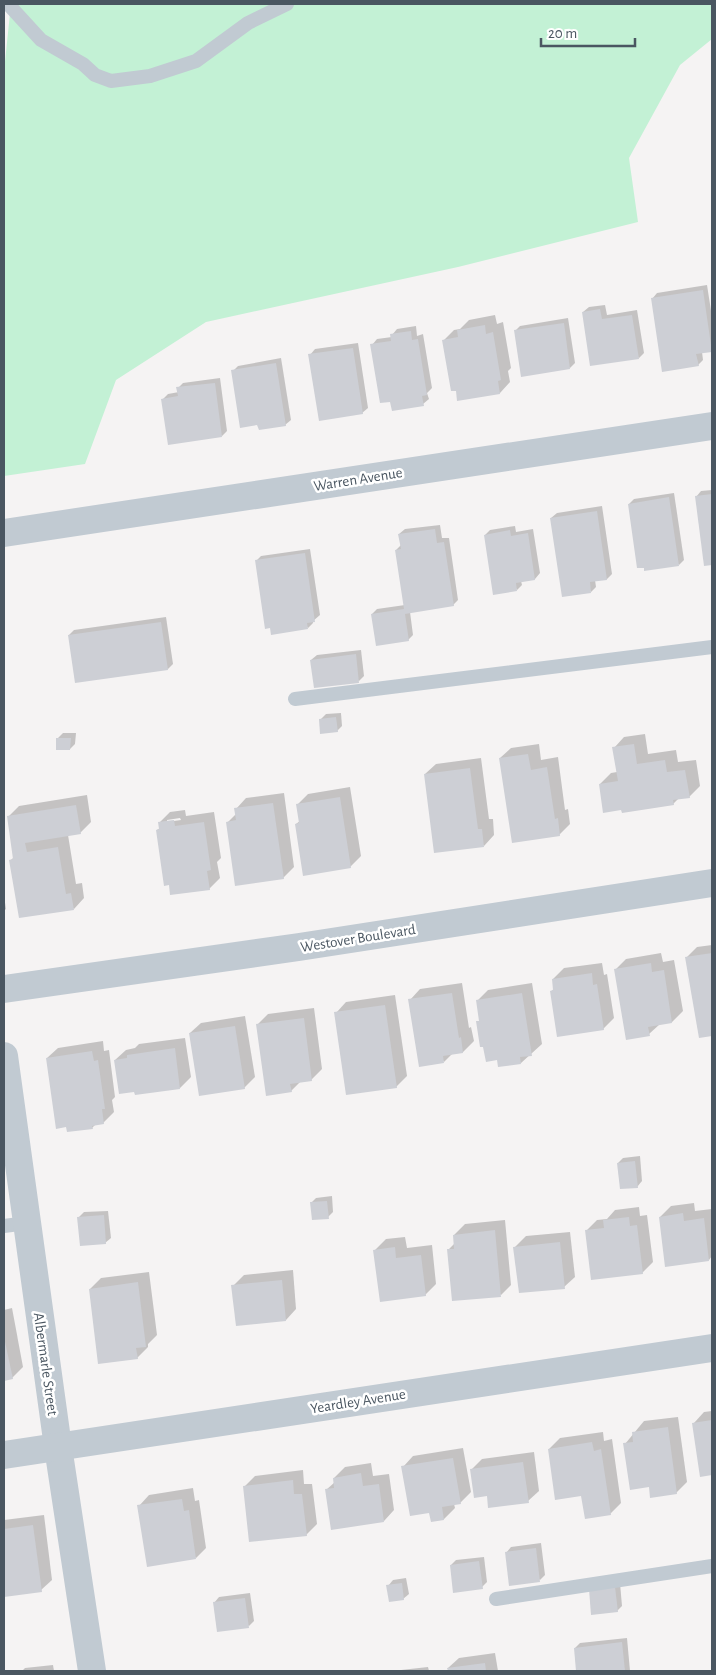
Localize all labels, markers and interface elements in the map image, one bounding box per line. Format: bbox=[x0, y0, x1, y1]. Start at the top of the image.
scale bar bbox=[541, 15, 635, 47]
text: 20 m bbox=[548, 26, 577, 41]
street label: Warren Avenue bbox=[313, 465, 404, 494]
street label: Westover Boulevard bbox=[299, 922, 417, 955]
street label: Albermarle Street bbox=[31, 1312, 60, 1417]
street label: Yeardley Avenue bbox=[309, 1387, 407, 1416]

